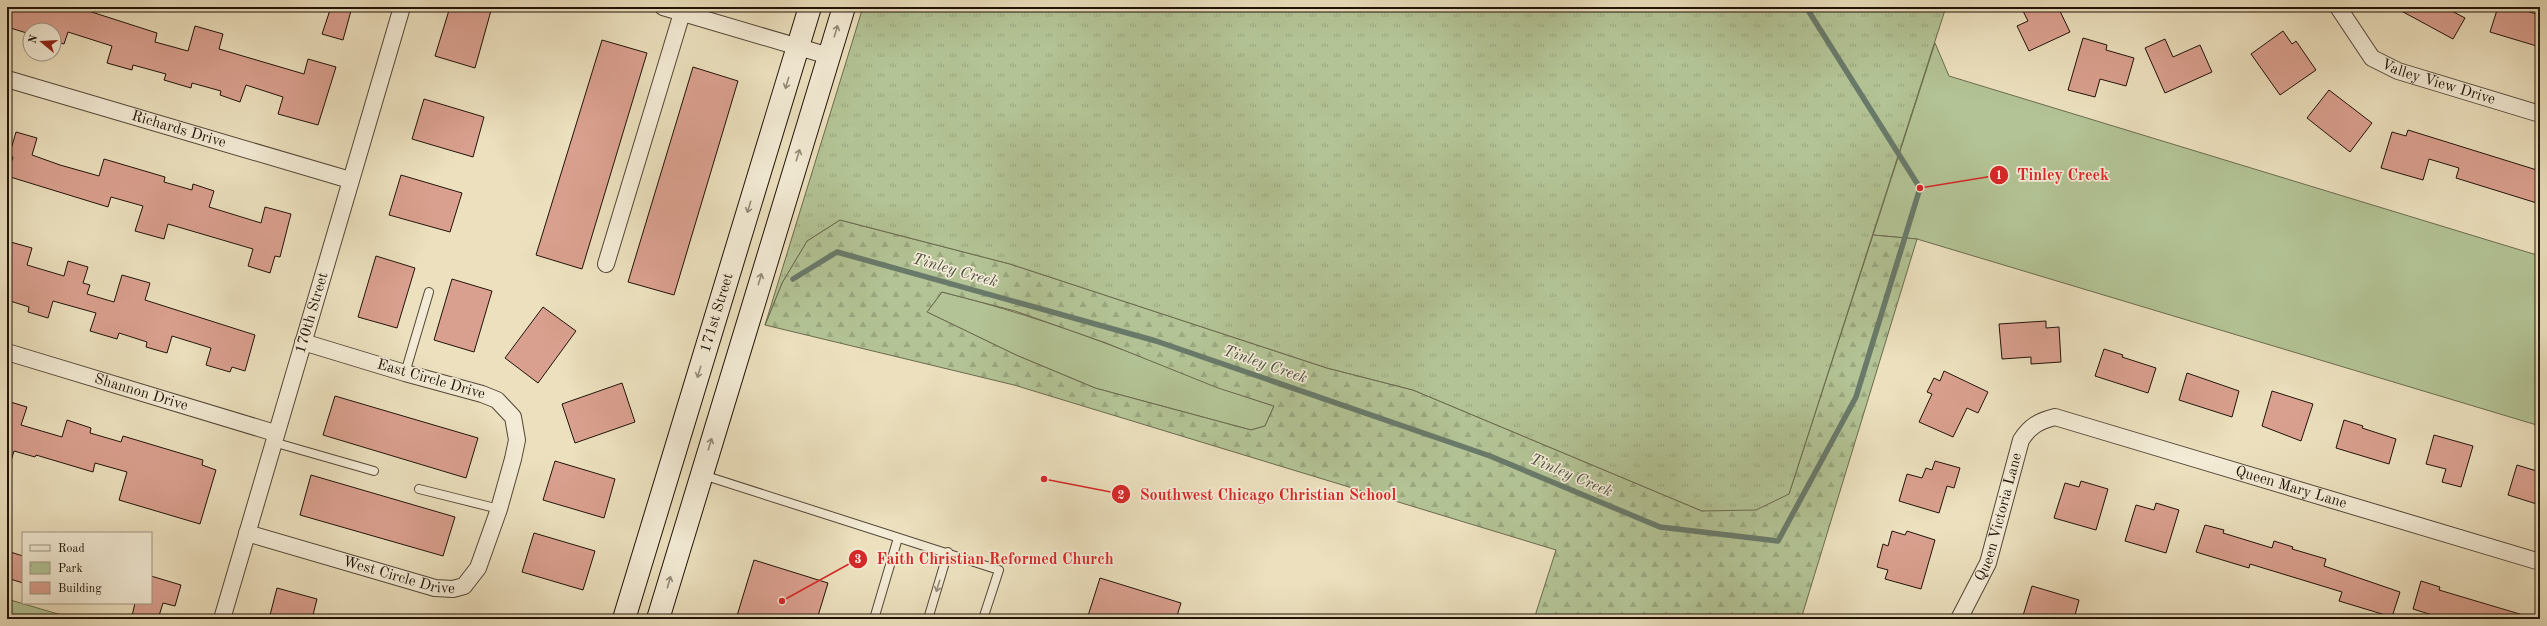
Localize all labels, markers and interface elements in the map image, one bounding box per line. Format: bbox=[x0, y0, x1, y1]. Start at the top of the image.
north arrow bbox=[22, 22, 62, 62]
one-way arrow bbox=[833, 25, 840, 38]
text: N bbox=[27, 33, 41, 45]
street label: Valley View Drive bbox=[2379, 56, 2497, 107]
one-way arrow bbox=[783, 76, 790, 89]
street label: Richards Drive bbox=[130, 109, 228, 151]
one-way arrow bbox=[795, 148, 802, 161]
callout: Tinley Creek bbox=[1989, 161, 2117, 189]
text: Tinley Creek bbox=[2017, 168, 2109, 184]
text: 1 bbox=[1996, 170, 2002, 182]
one-way arrow bbox=[745, 201, 752, 214]
water label: Tinley Creek bbox=[911, 251, 1000, 291]
street label: 170th Street bbox=[293, 271, 331, 355]
street label: 171st Street bbox=[698, 271, 736, 354]
one-way arrow bbox=[757, 273, 764, 286]
water label: Tinley Creek bbox=[1221, 343, 1309, 387]
street label: East Circle Drive bbox=[375, 357, 487, 403]
one-way arrow bbox=[695, 365, 702, 378]
street label: Shannon Drive bbox=[92, 371, 190, 414]
one-way arrow bbox=[707, 437, 714, 450]
water label: Tinley Creek bbox=[1527, 451, 1615, 501]
street label: Queen Victoria Lane bbox=[1972, 451, 2025, 584]
street label: Queen Mary Lane bbox=[2234, 464, 2349, 511]
callout: Southwest Chicago Christian School bbox=[1111, 480, 1404, 508]
text: Southwest Chicago Christian School bbox=[1140, 488, 1396, 504]
text: 2 bbox=[1118, 490, 1125, 502]
legend bbox=[22, 532, 152, 604]
text: Road bbox=[58, 543, 85, 555]
callout: Faith Christian Reformed Church bbox=[848, 545, 1122, 573]
text: Faith Christian Reformed Church bbox=[876, 552, 1114, 568]
street label: West Circle Drive bbox=[341, 554, 455, 597]
text: 3 bbox=[855, 554, 862, 566]
text: Park bbox=[58, 563, 83, 575]
one-way arrow bbox=[666, 575, 673, 588]
one-way arrow bbox=[934, 579, 941, 592]
text: Building bbox=[58, 583, 102, 595]

